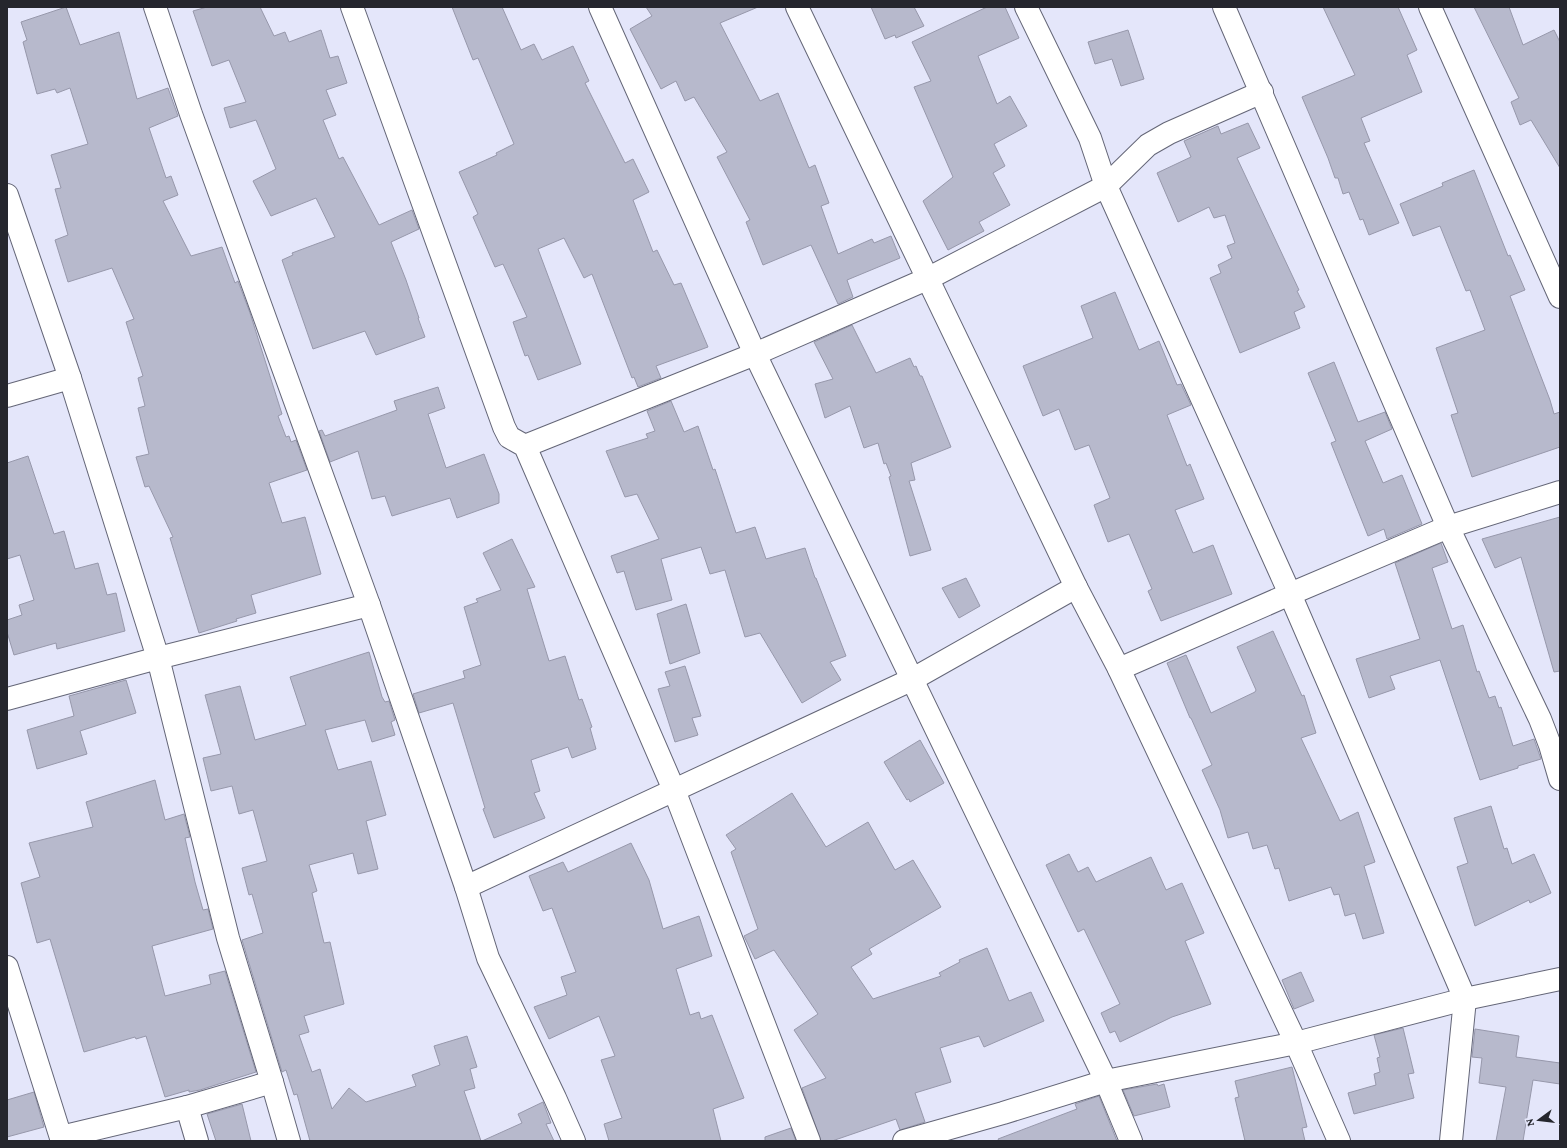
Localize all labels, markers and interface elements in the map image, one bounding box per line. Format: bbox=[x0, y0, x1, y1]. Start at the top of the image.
north arrow bbox=[1519, 1100, 1559, 1140]
text: N bbox=[1522, 1117, 1536, 1128]

